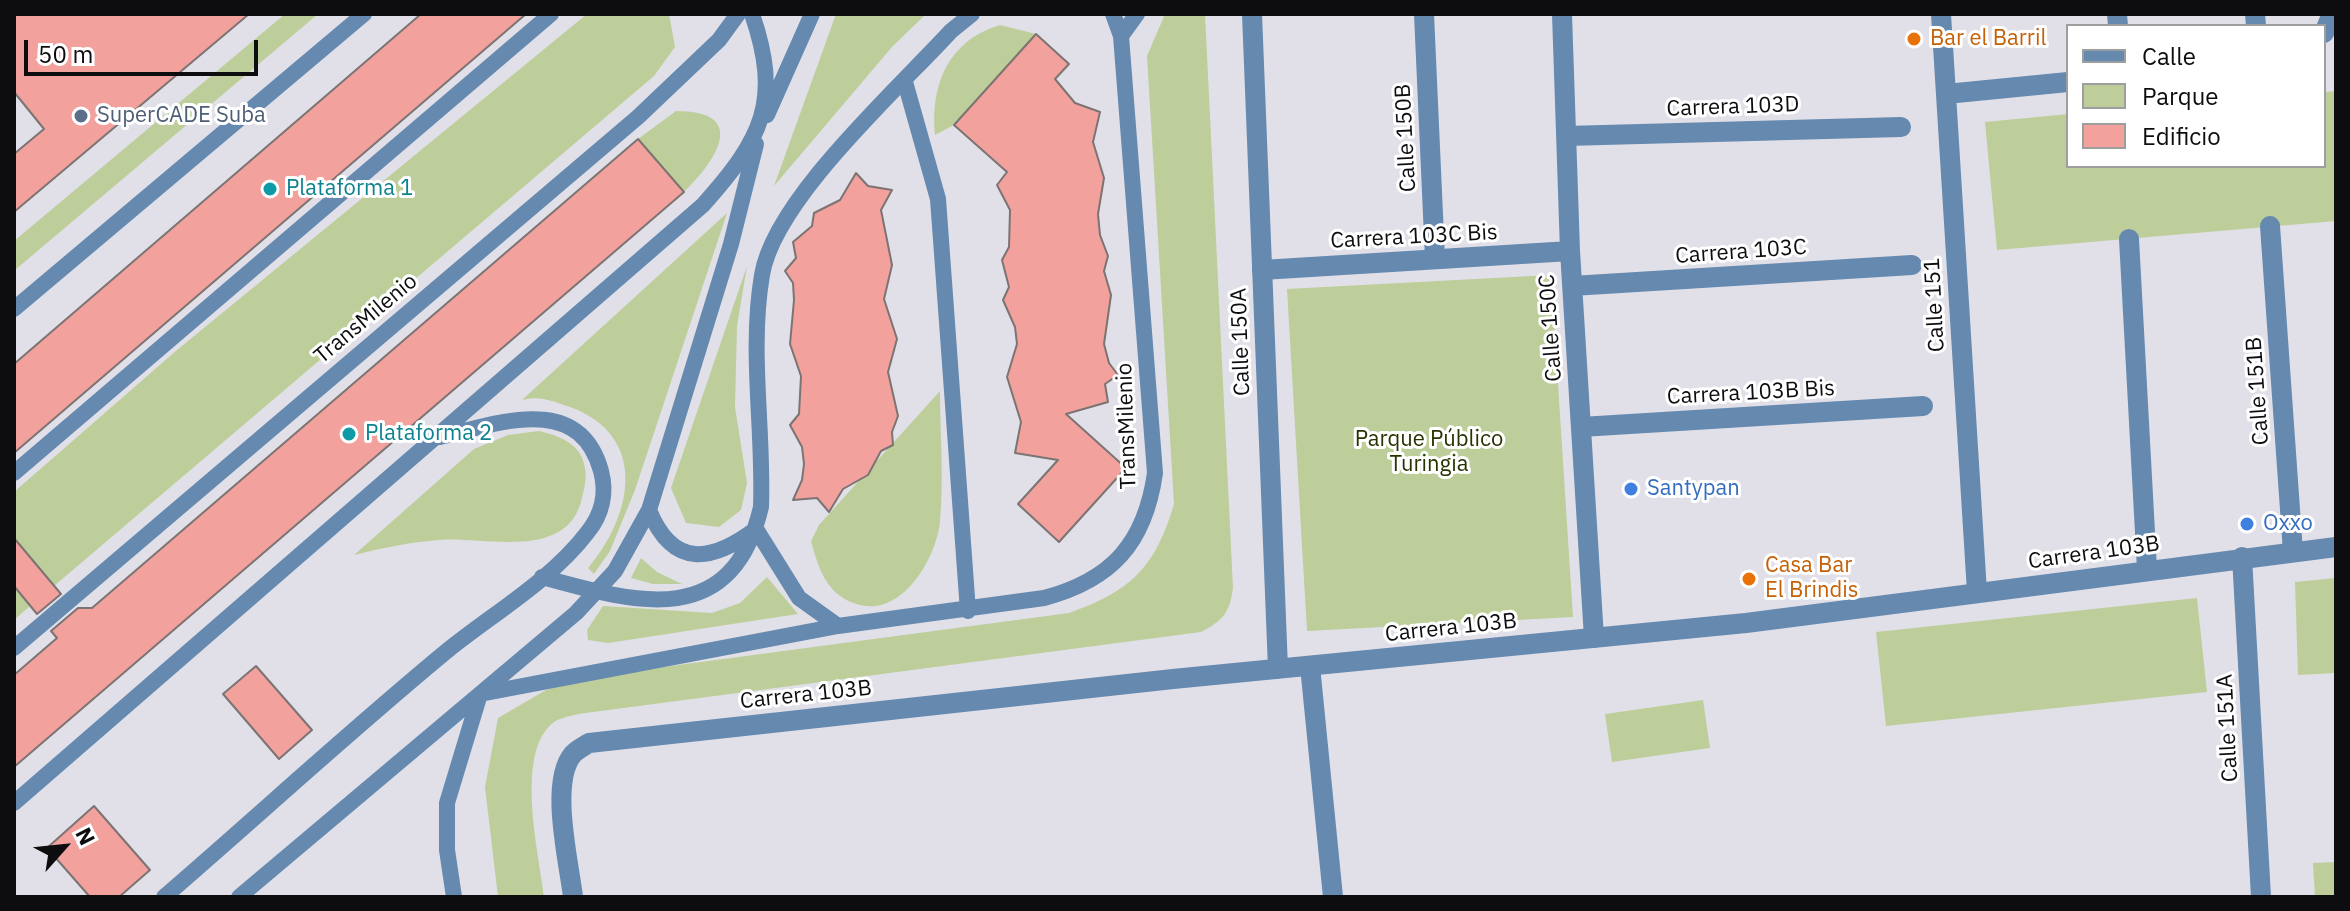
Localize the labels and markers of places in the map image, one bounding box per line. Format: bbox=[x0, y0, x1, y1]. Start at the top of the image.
place label: Bar el Barril bbox=[1930, 26, 2046, 52]
marker: Bar el Barril bbox=[1905, 30, 1923, 48]
place label: SuperCADE Suba bbox=[97, 103, 266, 129]
marker: SuperCADE Suba bbox=[72, 107, 90, 125]
place label: Plataforma 1 bbox=[286, 176, 413, 202]
marker: Plataforma 1 bbox=[261, 180, 279, 198]
place label: Plataforma 2 bbox=[365, 421, 492, 447]
marker: Plataforma 2 bbox=[340, 425, 358, 443]
place label: Santypan bbox=[1647, 476, 1740, 502]
marker: Santypan bbox=[1622, 480, 1640, 498]
place label: Oxxo bbox=[2263, 511, 2313, 537]
marker: Oxxo bbox=[2238, 515, 2256, 533]
place label: Casa Bar El Brindis bbox=[1765, 553, 1858, 604]
marker: Casa Bar El Brindis bbox=[1740, 570, 1758, 588]

